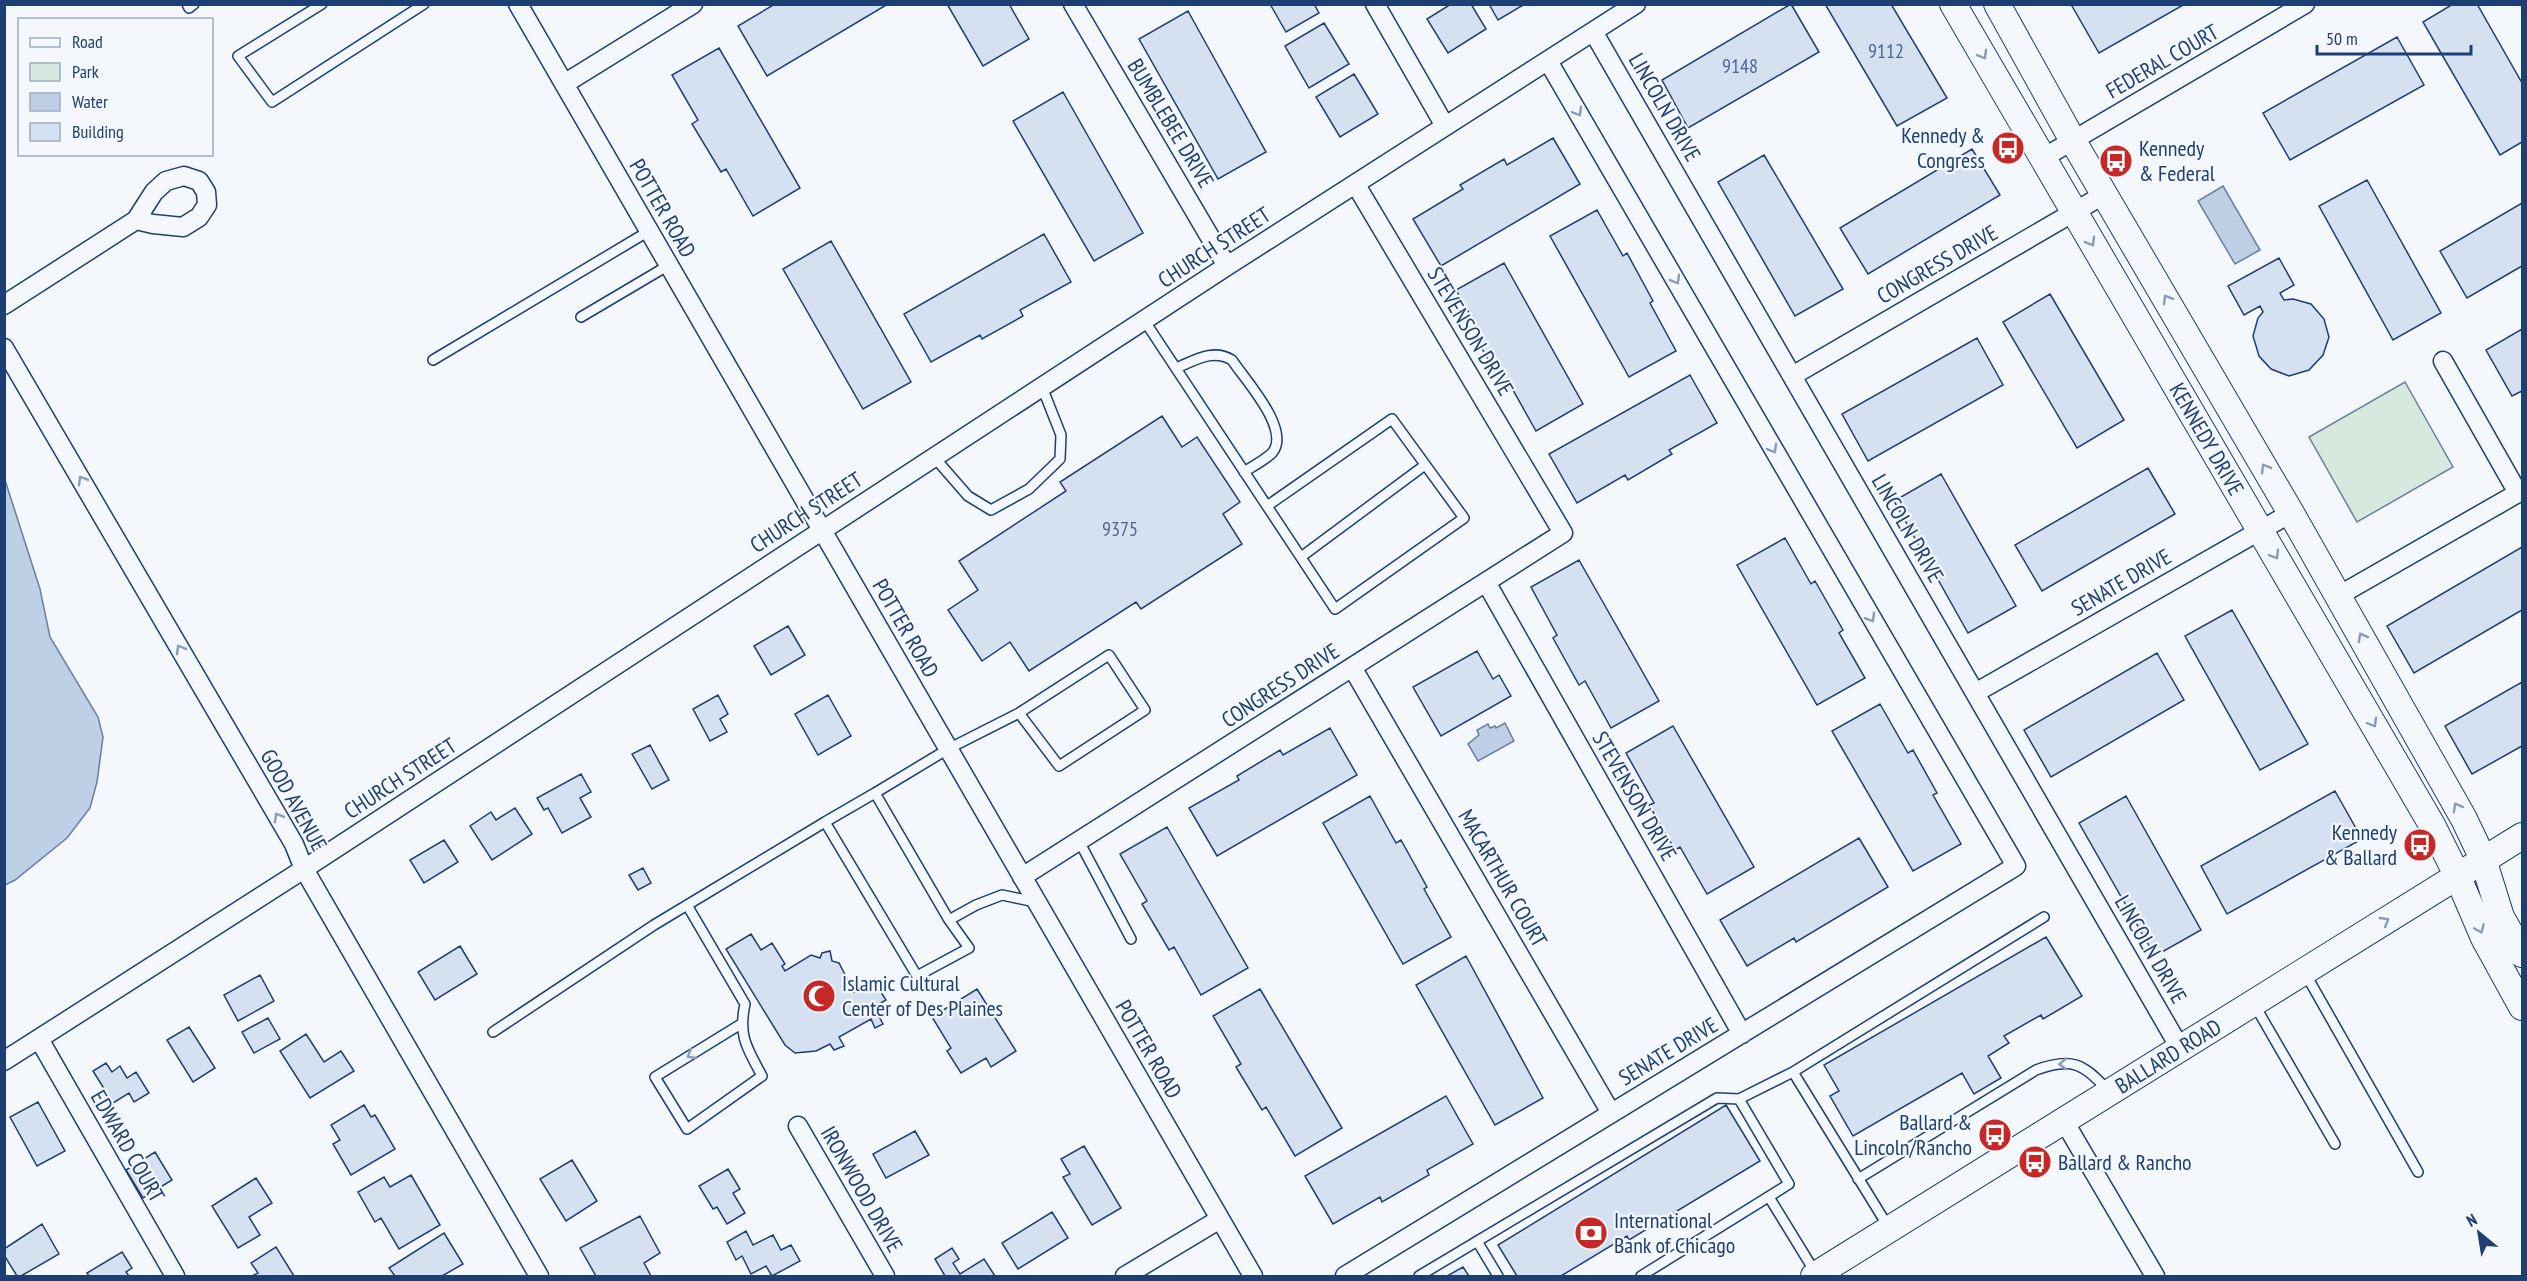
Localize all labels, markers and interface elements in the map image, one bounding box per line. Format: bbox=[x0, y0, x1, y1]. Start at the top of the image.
street label: FEDERAL COURT bbox=[2101, 17, 2223, 104]
legend bbox=[18, 18, 213, 156]
scale bar bbox=[2317, 18, 2472, 56]
text: 50 m bbox=[2326, 27, 2358, 50]
text: Road bbox=[72, 30, 103, 53]
house number: 9112 bbox=[1868, 38, 1904, 64]
street label: LINCOLN DRIVE bbox=[1623, 48, 1707, 166]
one-way arrow bbox=[1975, 49, 1987, 59]
street label: BUMBLEBEE DRIVE bbox=[1122, 53, 1220, 193]
house number: 9148 bbox=[1722, 53, 1758, 79]
text: Park bbox=[72, 60, 99, 83]
text: Water bbox=[72, 90, 108, 113]
one-way arrow bbox=[1570, 106, 1582, 116]
text: Building bbox=[72, 120, 124, 143]
place label: Kennedy & Congress bbox=[1901, 121, 1985, 174]
bus stop icon: Kennedy & Congress bbox=[1990, 130, 2026, 166]
place label: Kennedy & Federal bbox=[2139, 134, 2216, 187]
bus stop icon: Kennedy & Federal bbox=[2098, 143, 2134, 179]
street label: POTTER ROAD bbox=[624, 154, 702, 262]
street label: CHURCH STREET bbox=[1153, 200, 1276, 294]
street label: CONGRESS DRIVE bbox=[1872, 218, 2002, 310]
one-way arrow bbox=[2084, 236, 2096, 246]
street label: STEVENSON DRIVE bbox=[1422, 262, 1520, 400]
one-way arrow bbox=[1668, 274, 1680, 284]
one-way arrow bbox=[2162, 295, 2174, 305]
street label: KENNEDY DRIVE bbox=[2164, 378, 2250, 500]
one-way arrow bbox=[1766, 443, 1778, 453]
one-way arrow bbox=[2260, 463, 2272, 474]
street label: CHURCH STREET bbox=[745, 465, 868, 559]
street label: LINCOLN DRIVE bbox=[1866, 469, 1950, 587]
one-way arrow bbox=[77, 476, 89, 486]
house number: 9375 bbox=[1102, 516, 1138, 542]
street label: SENATE DRIVE bbox=[2066, 542, 2176, 622]
one-way arrow bbox=[2268, 548, 2280, 559]
street label: POTTER ROAD bbox=[867, 574, 945, 682]
one-way arrow bbox=[1864, 612, 1876, 622]
one-way arrow bbox=[2357, 633, 2369, 643]
street label: CONGRESS DRIVE bbox=[1216, 637, 1344, 733]
one-way arrow bbox=[176, 645, 187, 655]
one-way arrow bbox=[2366, 717, 2377, 728]
street label: STEVENSON DRIVE bbox=[1587, 726, 1683, 866]
street label: CHURCH STREET bbox=[339, 731, 462, 825]
street label: GOOD AVENUE bbox=[254, 744, 334, 856]
one-way arrow bbox=[2453, 803, 2464, 813]
street label: MACARTHUR COURT bbox=[1452, 804, 1554, 952]
one-way arrow bbox=[274, 813, 285, 823]
place label: Kennedy & Ballard bbox=[2324, 818, 2398, 871]
bus stop icon: Kennedy & Ballard bbox=[2402, 827, 2438, 863]
street label: LINCOLN DRIVE bbox=[2109, 890, 2193, 1008]
one-way arrow bbox=[2379, 916, 2389, 928]
one-way arrow bbox=[2473, 923, 2485, 934]
place label: Islamic Cultural Center of Des Plaines bbox=[842, 969, 1003, 1022]
mosque icon: Islamic Cultural Center of Des Plaines bbox=[801, 978, 837, 1014]
street label: POTTER ROAD bbox=[1110, 995, 1188, 1103]
street label: SENATE DRIVE bbox=[1613, 1010, 1723, 1092]
street label: BALLARD ROAD bbox=[2110, 1012, 2226, 1100]
one-way arrow bbox=[687, 1047, 697, 1059]
one-way arrow bbox=[2058, 1058, 2067, 1070]
street label: EDWARD COURT bbox=[85, 1085, 171, 1207]
place label: Ballard & Lincoln/Rancho bbox=[1854, 1108, 1972, 1161]
bus stop icon: Ballard & Lincoln/Rancho bbox=[1977, 1117, 2013, 1153]
street label: IRONWOOD DRIVE bbox=[815, 1121, 909, 1257]
bus stop icon: Ballard & Rancho bbox=[2017, 1144, 2053, 1180]
place label: Ballard & Rancho bbox=[2058, 1148, 2192, 1176]
north arrow bbox=[2449, 1203, 2509, 1263]
place label: International Bank of Chicago bbox=[1614, 1206, 1735, 1259]
text: N bbox=[2463, 1209, 2480, 1231]
bank icon: International Bank of Chicago bbox=[1573, 1215, 1609, 1251]

